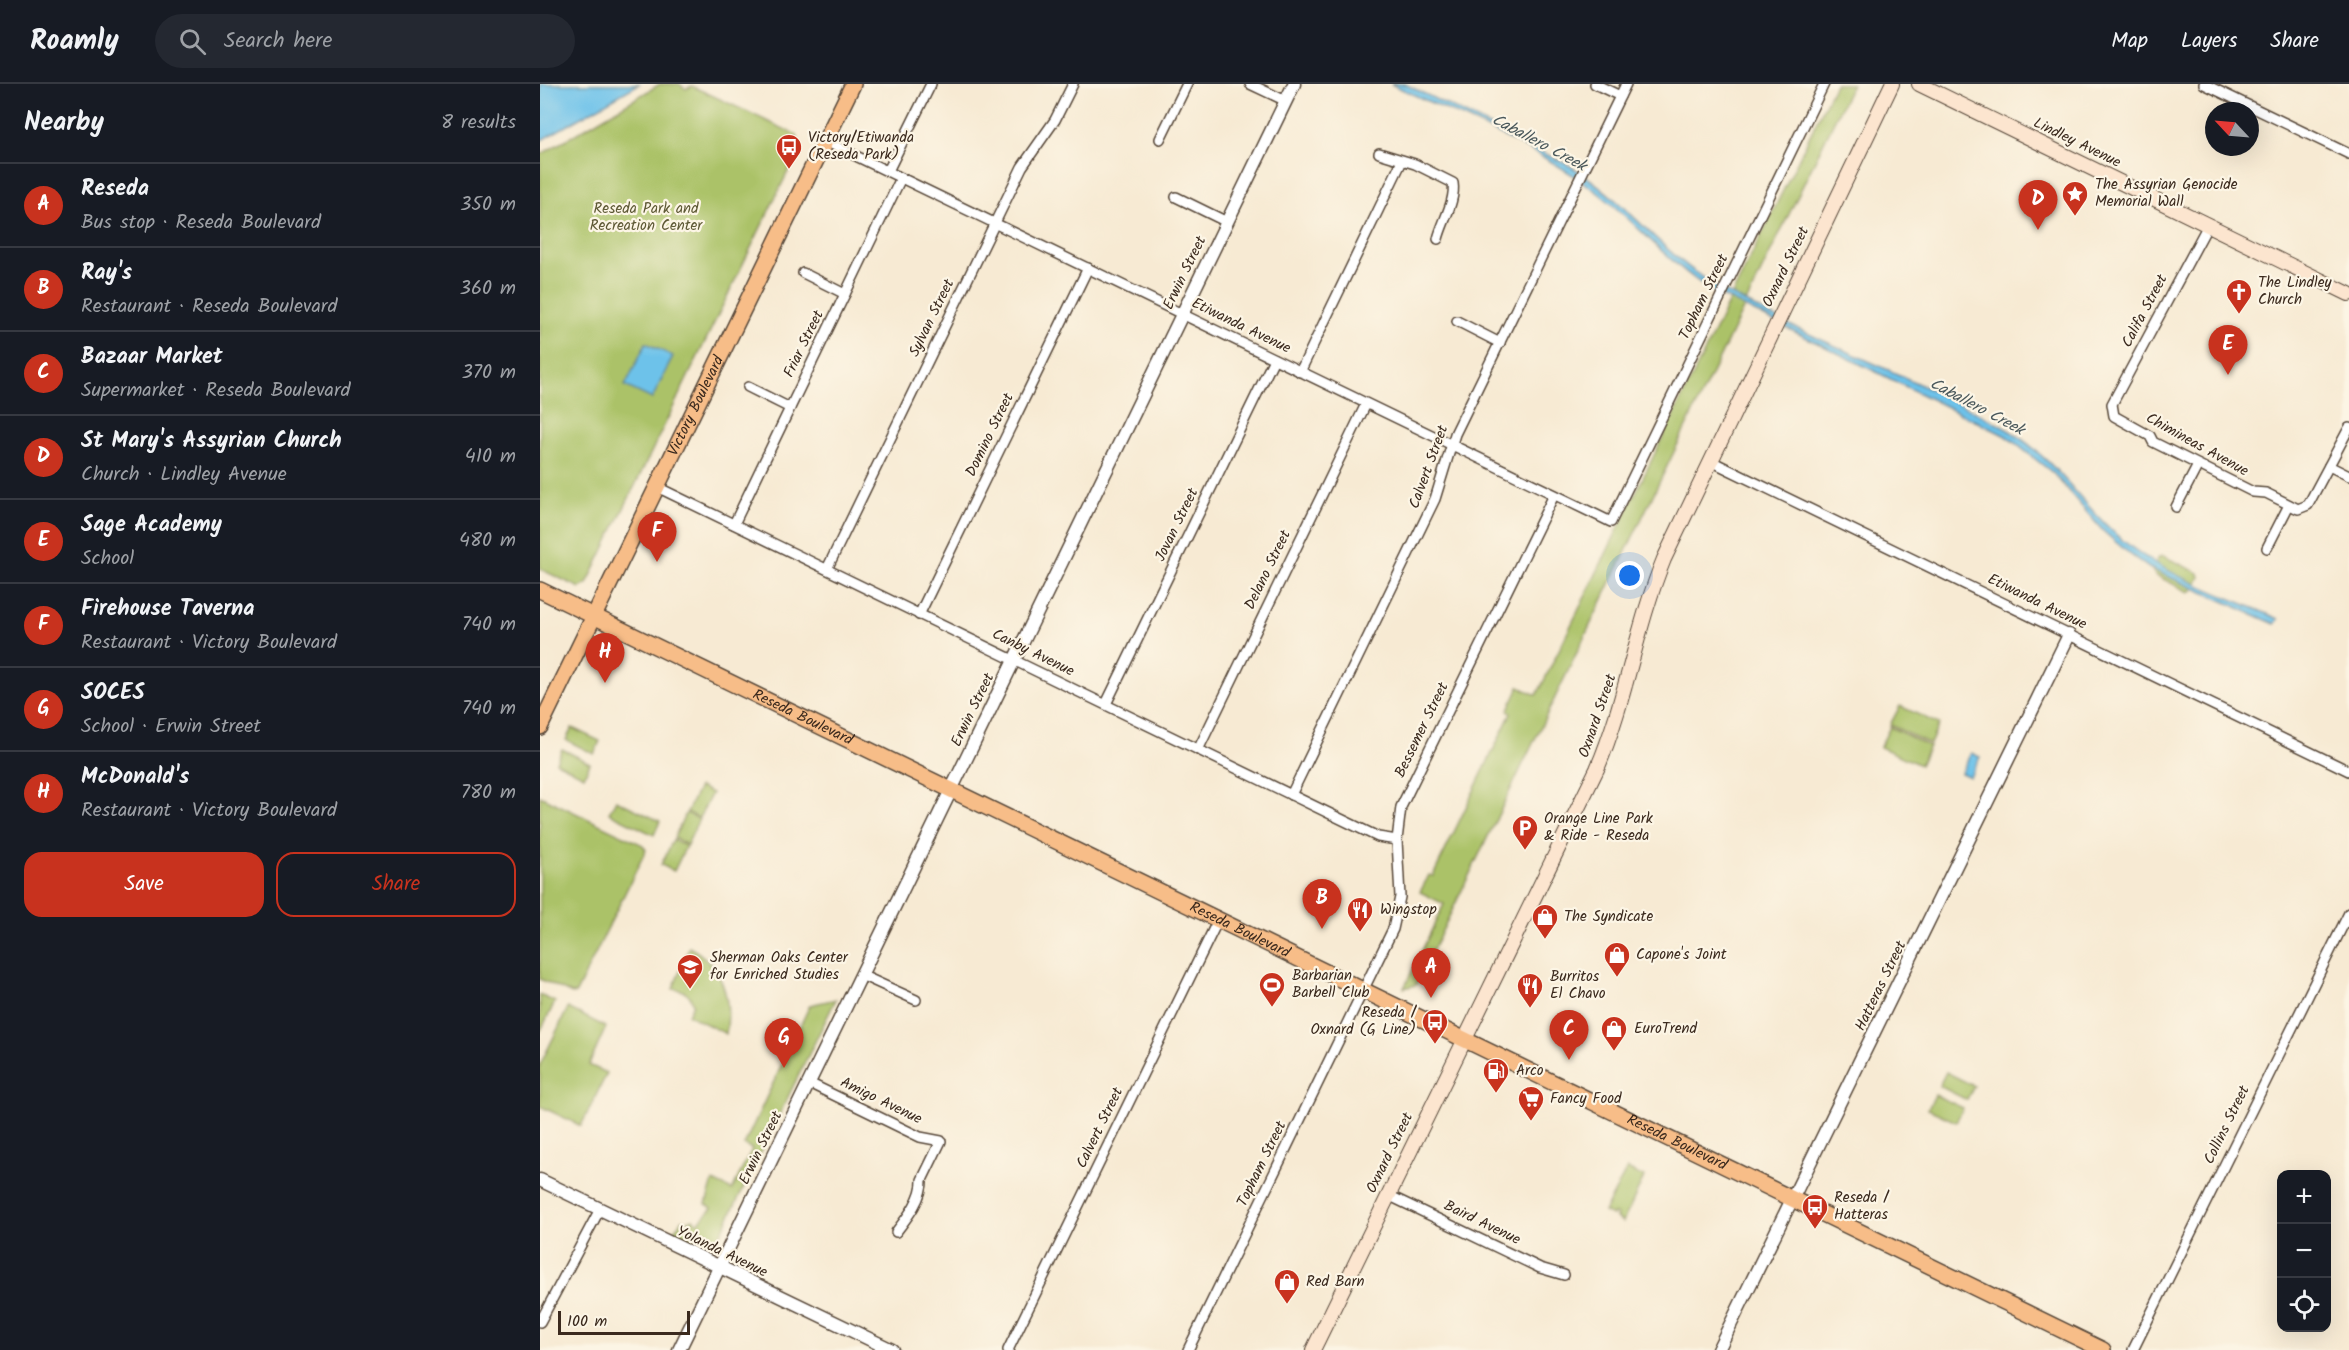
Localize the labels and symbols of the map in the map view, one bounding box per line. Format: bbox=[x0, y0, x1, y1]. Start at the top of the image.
north arrow bbox=[2205, 102, 2259, 156]
water label: Caballero Creek bbox=[1487, 108, 1593, 180]
street label: Lindley Avenue bbox=[2029, 111, 2125, 175]
place label: Victory/Etiwanda (Reseda Park) bbox=[808, 126, 914, 167]
bus stop icon: Victory/Etiwanda (Reseda Park) bbox=[774, 132, 804, 170]
place label: The Assyrian Genocide Memorial Wall bbox=[2095, 173, 2238, 214]
place icon: The Assyrian Genocide Memorial Wall bbox=[2060, 179, 2090, 217]
pin: D bbox=[2018, 180, 2058, 230]
park label: Reseda Park and Recreation Center bbox=[590, 197, 703, 238]
street label: Oxnard Street bbox=[1756, 222, 1816, 311]
street label: Erwin Street bbox=[1157, 232, 1213, 314]
street label: Topham Street bbox=[1673, 250, 1735, 344]
street label: Califa Street bbox=[2116, 270, 2174, 352]
place label: The Lindley Church bbox=[2258, 271, 2332, 312]
street label: Sylvan Street bbox=[903, 275, 961, 361]
church icon: The Lindley Church bbox=[2224, 277, 2254, 315]
street label: Etiwanda Avenue bbox=[1187, 292, 1295, 361]
street label: Friar Street bbox=[777, 306, 831, 382]
pin: E bbox=[2208, 326, 2248, 375]
street label: Victory Boulevard bbox=[662, 351, 731, 460]
water label: Caballero Creek bbox=[1925, 372, 2031, 444]
street label: Domino Street bbox=[959, 389, 1021, 481]
street label: Chimineas Avenue bbox=[2141, 407, 2253, 483]
street label: Calvert Street bbox=[1403, 422, 1455, 512]
street label: Jovan Street bbox=[1149, 484, 1205, 566]
pin: F bbox=[638, 512, 676, 562]
street label: Delano Street bbox=[1238, 526, 1298, 614]
your location bbox=[1615, 561, 1644, 590]
street label: Etiwanda Avenue bbox=[1983, 568, 2091, 637]
street label: Canby Avenue bbox=[988, 623, 1079, 683]
pin: H bbox=[586, 634, 624, 683]
street label: Erwin Street bbox=[945, 669, 1001, 751]
street label: Oxnard Street bbox=[1572, 671, 1624, 761]
street label: Bessemer Street bbox=[1389, 678, 1456, 782]
street label: Reseda Boulevard bbox=[748, 683, 857, 753]
place label: Orange Line Park & Ride - Reseda bbox=[1544, 807, 1654, 848]
parking icon: Orange Line Park & Ride - Reseda bbox=[1510, 813, 1540, 851]
pin: B bbox=[1302, 880, 1342, 929]
restaurant icon: Wingstop bbox=[1345, 895, 1375, 933]
street label: Reseda Boulevard bbox=[1185, 896, 1294, 965]
place label: Wingstop bbox=[1380, 898, 1437, 922]
shop icon: The Syndicate bbox=[1530, 902, 1560, 940]
place label: The Syndicate bbox=[1564, 905, 1653, 929]
street label: Hatteras Street bbox=[1849, 937, 1913, 1035]
shop icon: Capone's Joint bbox=[1602, 940, 1632, 978]
place label: Capone's Joint bbox=[1636, 943, 1727, 967]
place label: Sherman Oaks Center for Enriched Studies bbox=[710, 946, 849, 987]
pin: A bbox=[1412, 948, 1450, 998]
school or university icon: Sherman Oaks Center for Enriched Studies bbox=[675, 952, 705, 990]
place label: Barbarian Barbell Club bbox=[1292, 964, 1369, 1005]
place label: Burritos El Chavo bbox=[1550, 965, 1606, 1006]
sports icon: Barbarian Barbell Club bbox=[1257, 970, 1287, 1008]
restaurant icon: Burritos El Chavo bbox=[1515, 971, 1545, 1009]
place label: Reseda / Oxnard (G Line) bbox=[1310, 1001, 1418, 1042]
bus stop icon: Reseda / Oxnard (G Line) bbox=[1420, 1007, 1450, 1045]
pin: C bbox=[1550, 1010, 1588, 1060]
shop icon: EuroTrend bbox=[1599, 1014, 1629, 1052]
place label: EuroTrend bbox=[1634, 1017, 1697, 1041]
pin: G bbox=[764, 1018, 804, 1068]
fuel station icon: Arco bbox=[1481, 1056, 1511, 1094]
place label: Arco bbox=[1516, 1059, 1544, 1083]
street label: Amigo Avenue bbox=[836, 1071, 926, 1131]
street label: Collins Street bbox=[2198, 1081, 2257, 1169]
street label: Calvert Street bbox=[1070, 1083, 1130, 1173]
supermarket icon: Fancy Food bbox=[1516, 1084, 1546, 1122]
place label: Fancy Food bbox=[1550, 1087, 1622, 1111]
street label: Erwin Street bbox=[733, 1107, 789, 1189]
street label: Oxnard Street bbox=[1360, 1108, 1420, 1197]
street label: Reseda Boulevard bbox=[1622, 1108, 1732, 1178]
street label: Topham Street bbox=[1231, 1117, 1293, 1211]
place label: Reseda / Hatteras bbox=[1834, 1186, 1890, 1227]
bus stop icon: Reseda / Hatteras bbox=[1800, 1192, 1830, 1230]
street label: Baird Avenue bbox=[1440, 1194, 1525, 1252]
street label: Yolanda Avenue bbox=[672, 1220, 772, 1285]
shop icon: Red Barn bbox=[1272, 1267, 1302, 1305]
place label: Red Barn bbox=[1306, 1270, 1365, 1294]
scale bar bbox=[558, 1308, 690, 1336]

